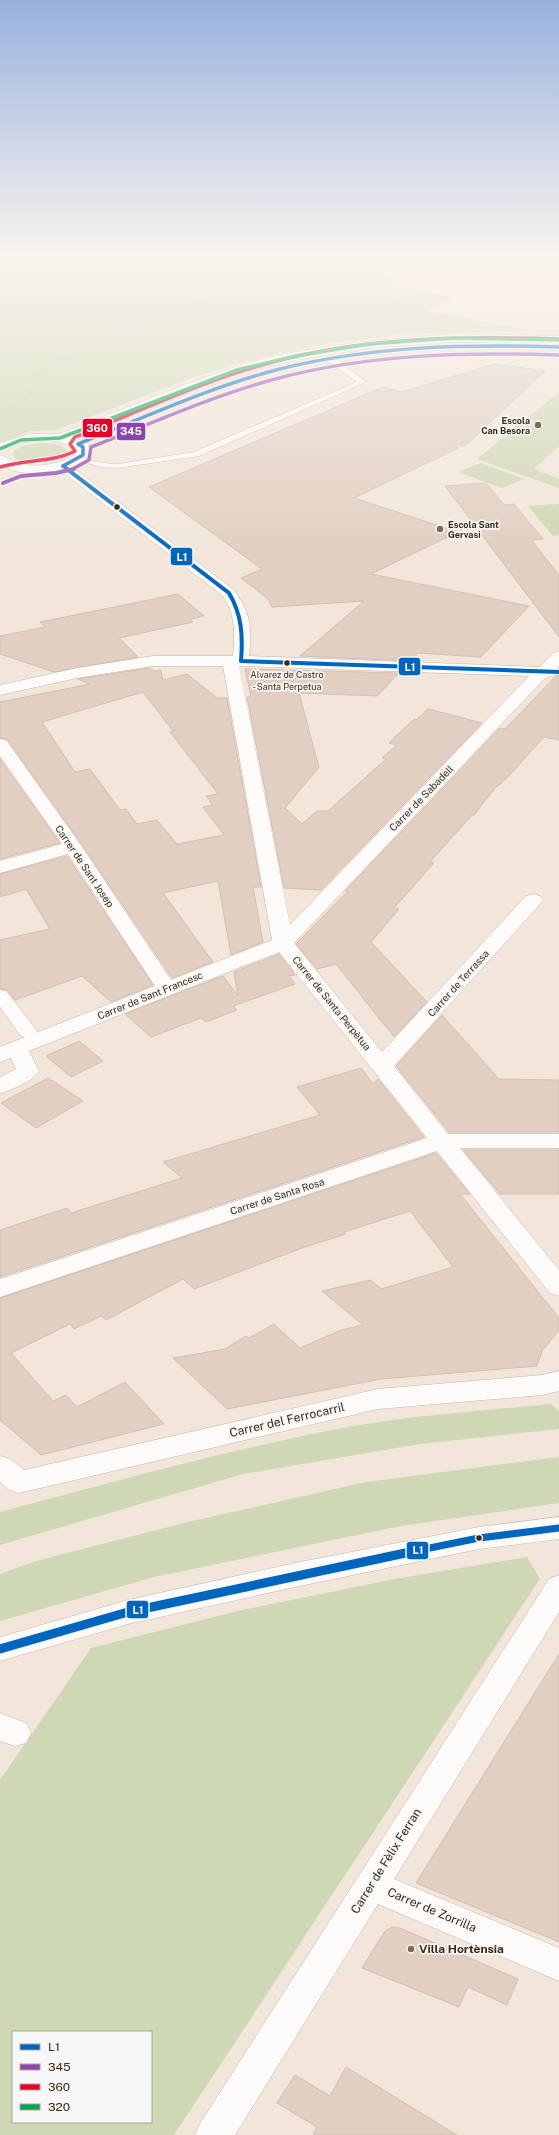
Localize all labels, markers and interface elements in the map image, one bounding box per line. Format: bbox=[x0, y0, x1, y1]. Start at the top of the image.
place label: Escola Can Besora bbox=[481, 415, 530, 436]
line badge: 360 bbox=[82, 418, 113, 438]
marker: Escola Can Besora bbox=[533, 420, 543, 430]
text: 360 bbox=[86, 422, 108, 434]
line badge: 345 bbox=[116, 422, 146, 441]
text: 345 bbox=[120, 425, 142, 437]
unlabelled marker bbox=[112, 502, 122, 512]
place label: Escola Sant Gervasi bbox=[448, 519, 499, 540]
marker: Escola Sant Gervasi bbox=[435, 524, 445, 534]
line badge: L1 bbox=[170, 547, 193, 566]
text: L1 bbox=[176, 551, 188, 563]
line badge: L1 bbox=[398, 657, 421, 676]
marker: Alvarez de Castro - Santa Perpetua bbox=[282, 658, 292, 668]
text: L1 bbox=[404, 661, 416, 673]
place label: Alvarez de Castro - Santa Perpetua bbox=[250, 669, 324, 692]
street label: Carrer de Sabadell bbox=[386, 762, 456, 834]
street label: Carrer de Sant Josep bbox=[53, 823, 117, 909]
street label: Carrer de Terrassa bbox=[425, 947, 491, 1019]
street label: Carrer de Santa Perpètua bbox=[290, 953, 374, 1053]
street label: Carrer de Sant Francesc bbox=[96, 968, 204, 1022]
street label: Carrer de Santa Rosa bbox=[228, 1175, 326, 1217]
street label: Carrer del Ferrocarril bbox=[228, 1400, 346, 1440]
unlabelled marker bbox=[474, 1533, 484, 1543]
line badge: L1 bbox=[406, 1541, 429, 1560]
text: L1 bbox=[412, 1544, 424, 1556]
line badge: L1 bbox=[126, 1600, 149, 1619]
text: L1 bbox=[132, 1604, 144, 1616]
street label: Carrer de Fèlix Ferran bbox=[348, 1806, 424, 1916]
street label: Carrer de Zorrilla bbox=[385, 1885, 479, 1935]
place label: Villa Hortènsia bbox=[419, 1942, 504, 1956]
marker: Villa Hortènsia bbox=[406, 1944, 416, 1954]
legend bbox=[12, 2031, 152, 2123]
text: L1 bbox=[48, 2040, 60, 2054]
text: 345 bbox=[48, 2060, 71, 2074]
text: 360 bbox=[48, 2080, 70, 2094]
text: 320 bbox=[48, 2100, 70, 2114]

